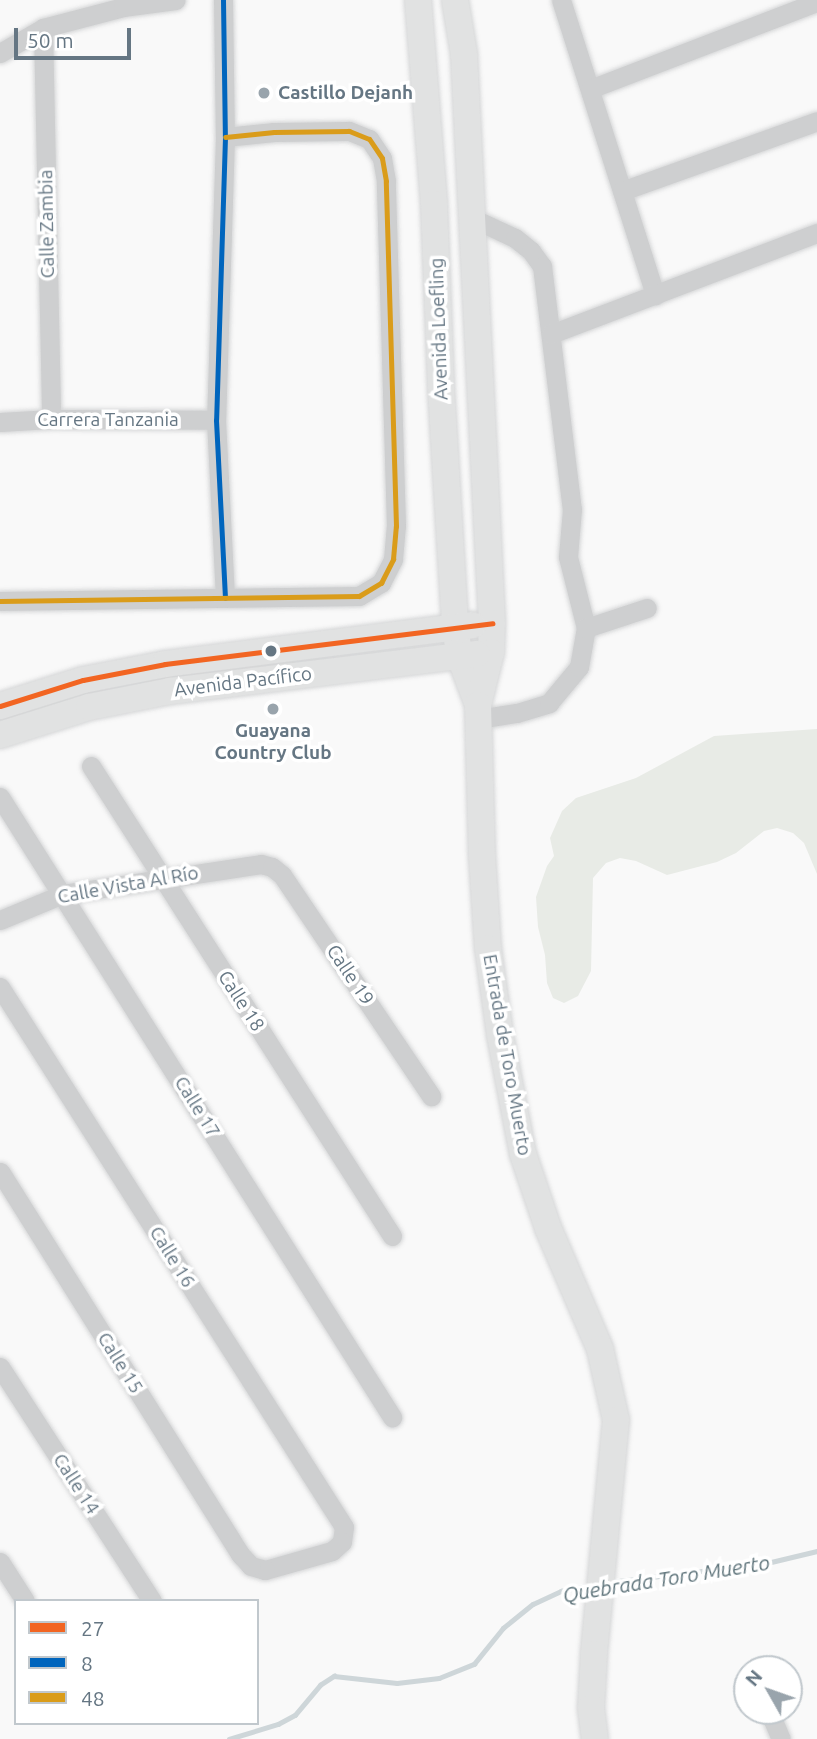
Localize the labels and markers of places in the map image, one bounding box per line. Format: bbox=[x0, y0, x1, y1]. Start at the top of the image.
place label: Castillo Dejanh bbox=[278, 82, 413, 104]
marker: Castillo Dejanh bbox=[256, 85, 272, 101]
unlabelled marker bbox=[264, 644, 278, 658]
marker: Guayana Country Club bbox=[265, 701, 281, 717]
place label: Guayana Country Club bbox=[214, 720, 332, 764]

